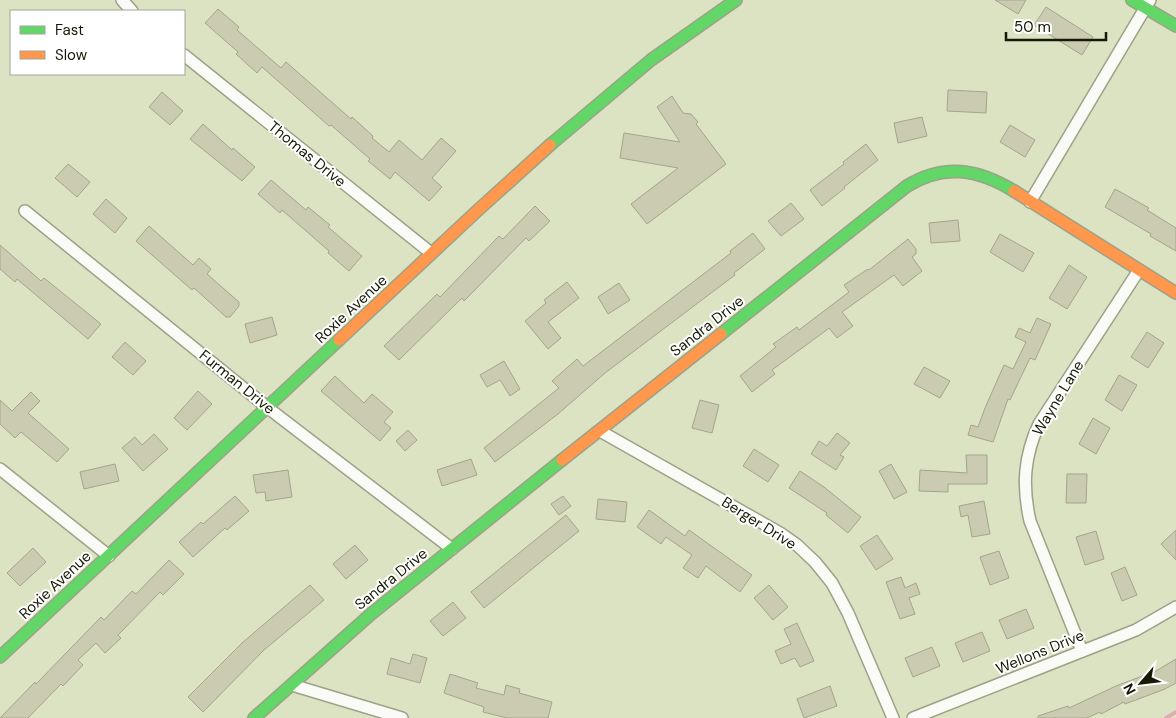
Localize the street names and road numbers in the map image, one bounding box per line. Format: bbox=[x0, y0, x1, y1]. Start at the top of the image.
street label: Thomas Drive bbox=[264, 116, 350, 192]
street label: Roxie Avenue bbox=[311, 270, 391, 348]
street label: Sandra Drive bbox=[666, 291, 748, 361]
street label: Furman Drive bbox=[195, 345, 279, 419]
street label: Wayne Lane bbox=[1028, 357, 1088, 439]
street label: Berger Drive bbox=[718, 492, 800, 554]
street label: Sandra Drive bbox=[350, 544, 432, 614]
street label: Roxie Avenue bbox=[15, 546, 95, 624]
street label: Wellons Drive bbox=[993, 625, 1087, 679]

